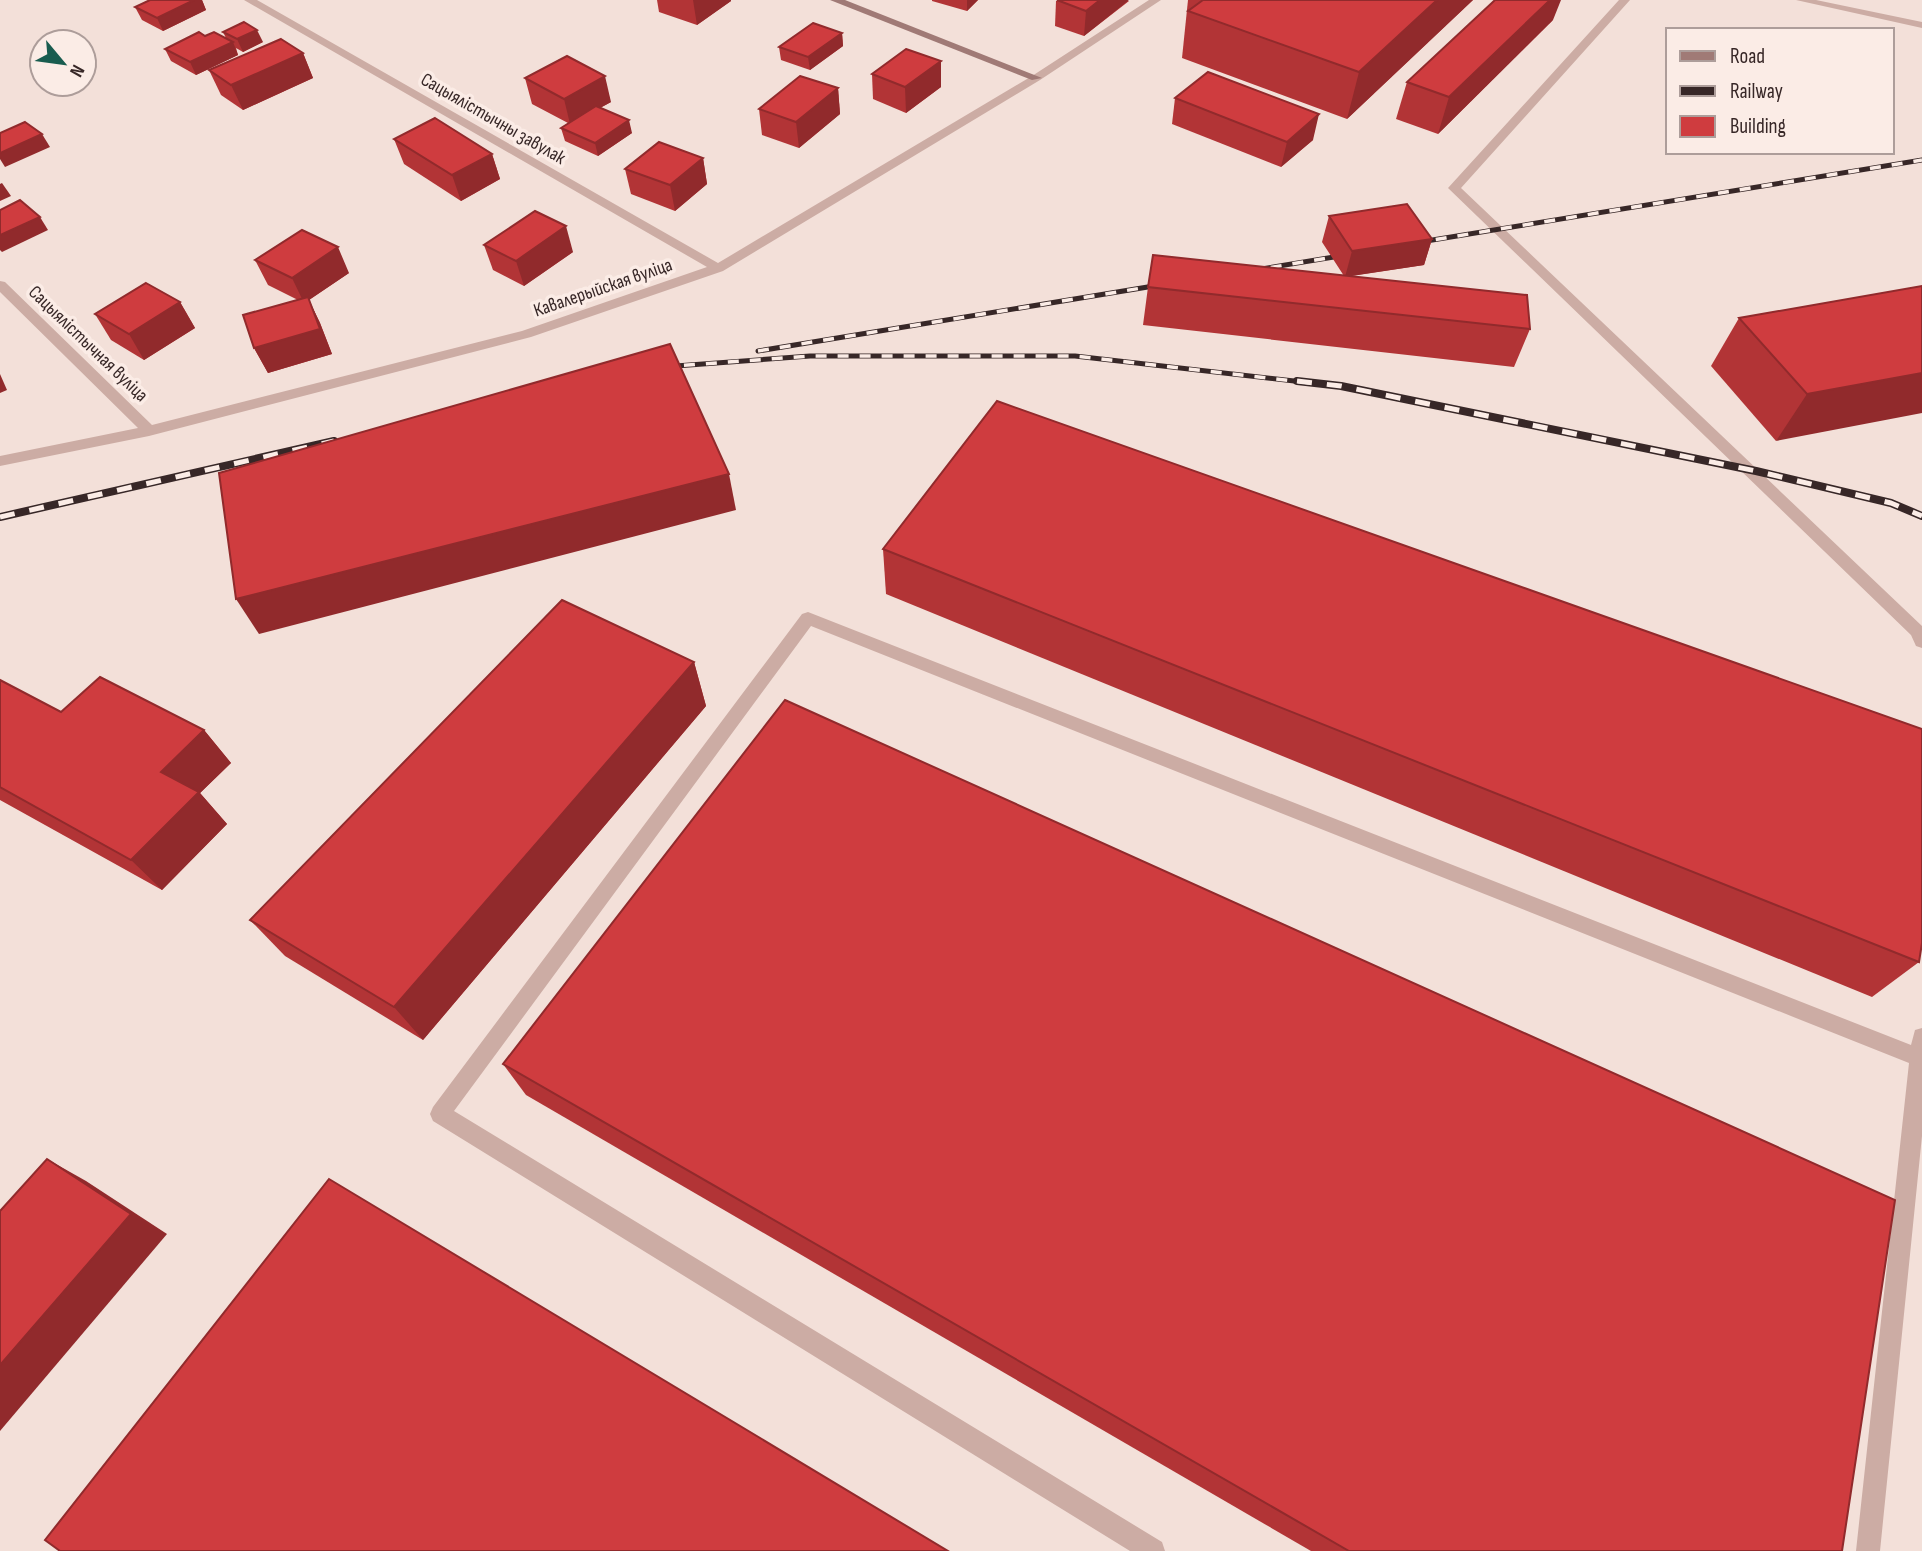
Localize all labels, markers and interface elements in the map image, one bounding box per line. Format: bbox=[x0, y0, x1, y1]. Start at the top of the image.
north arrow bbox=[28, 28, 98, 98]
legend bbox=[1666, 28, 1894, 154]
text: Road bbox=[1730, 44, 1765, 69]
text: N bbox=[64, 60, 89, 81]
street label: Сацыялістычны завулак bbox=[417, 68, 570, 170]
text: Railway bbox=[1730, 79, 1783, 104]
text: Building bbox=[1730, 114, 1786, 139]
street label: Кавалерыйская вуліца bbox=[531, 253, 675, 323]
street label: Сацыялістычная вуліца bbox=[23, 281, 153, 407]

